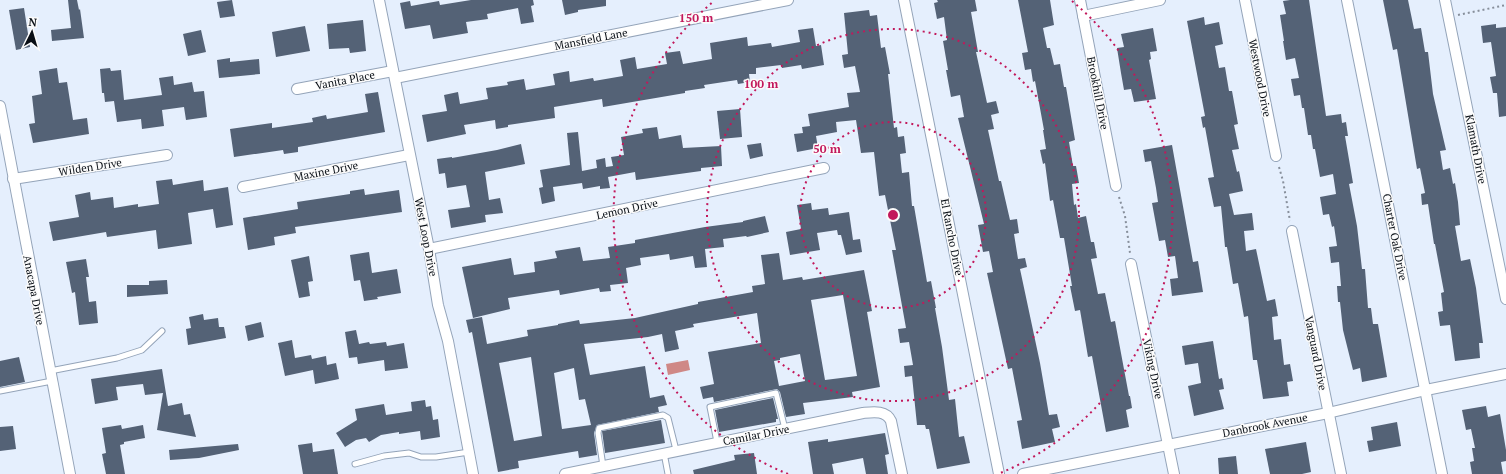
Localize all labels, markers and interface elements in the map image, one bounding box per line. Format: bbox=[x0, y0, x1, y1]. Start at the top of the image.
text: 150 m bbox=[679, 10, 713, 25]
north arrow bbox=[12, 12, 52, 52]
text: N bbox=[28, 15, 38, 29]
street label: Mansfield Lane bbox=[553, 25, 629, 53]
street label: Westwood Drive bbox=[1246, 38, 1274, 119]
street label: Brookhill Drive bbox=[1084, 55, 1112, 131]
street label: Vanita Place bbox=[314, 67, 376, 93]
text: 100 m bbox=[744, 76, 778, 91]
street label: Klamath Drive bbox=[1462, 113, 1490, 185]
text: 50 m bbox=[813, 141, 841, 156]
street label: Wilden Drive bbox=[57, 155, 123, 179]
street label: Maxine Drive bbox=[293, 158, 360, 184]
street label: Charter Oak Drive bbox=[1380, 192, 1410, 282]
street label: West Loop Drive bbox=[412, 196, 441, 278]
street label: Lemon Drive bbox=[595, 196, 660, 222]
street label: El Rancho Drive bbox=[938, 197, 966, 277]
centre of rings bbox=[886, 208, 900, 222]
street label: Anacapa Drive bbox=[20, 254, 48, 327]
street label: Vanguard Drive bbox=[1302, 315, 1330, 392]
street label: Viking Drive bbox=[1140, 338, 1166, 401]
street label: Danbrook Avenue bbox=[1221, 410, 1309, 440]
street label: Camilar Drive bbox=[722, 422, 791, 448]

